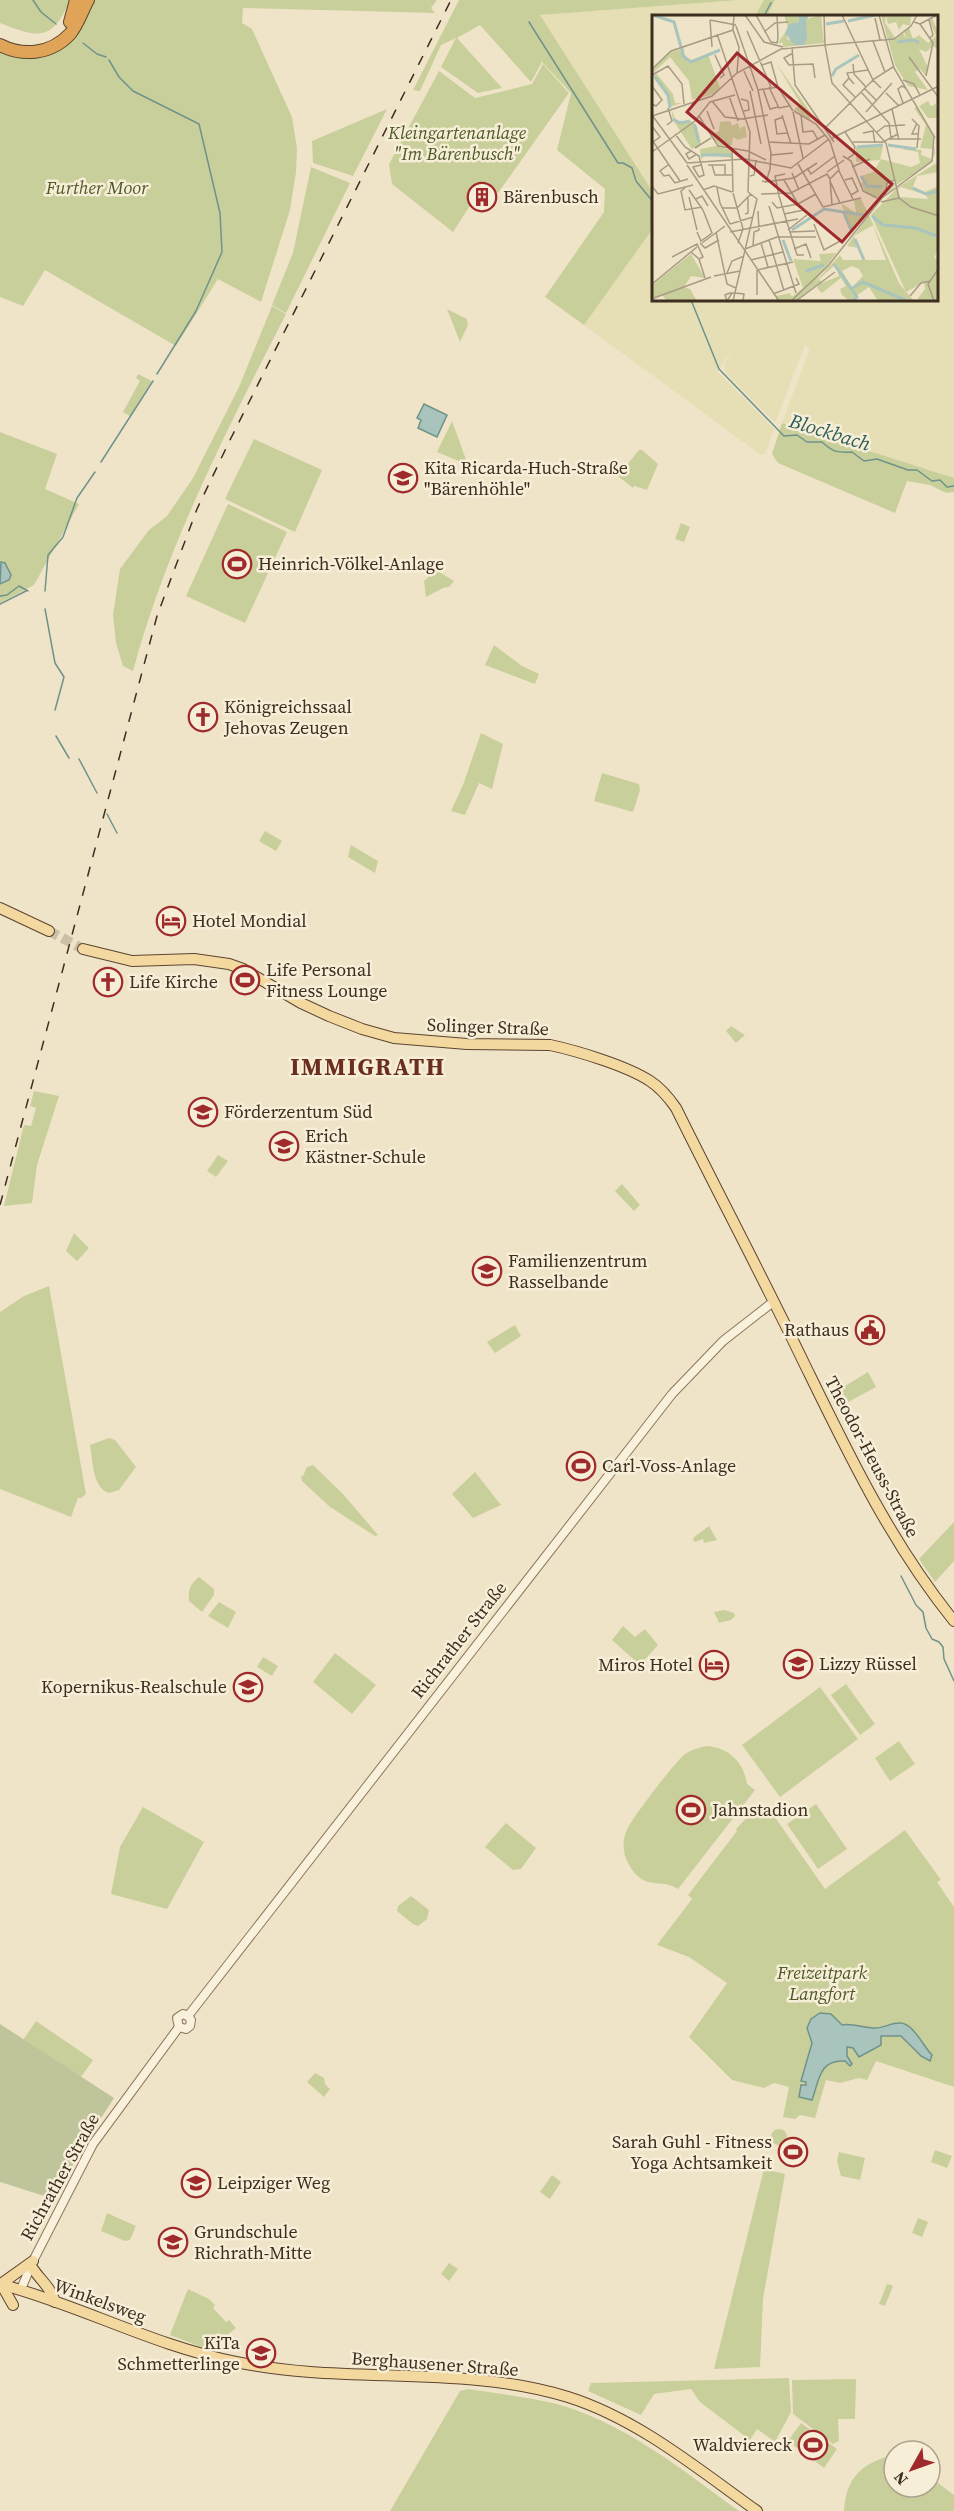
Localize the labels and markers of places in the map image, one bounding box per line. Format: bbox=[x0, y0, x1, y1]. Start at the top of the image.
building icon: Bärenbusch bbox=[466, 181, 498, 213]
place label: Bärenbusch bbox=[503, 184, 599, 209]
place label: Kita Ricarda-Huch-Straße "Bärenhöhle" bbox=[424, 455, 628, 501]
school or university icon: Kita Ricarda-Huch-Straße "Bärenhöhle" bbox=[387, 462, 419, 494]
sports icon: Heinrich-Völkel-Anlage bbox=[221, 548, 253, 580]
place label: Heinrich-Völkel-Anlage bbox=[258, 551, 444, 576]
place label: Königreichssaal Jehovas Zeugen bbox=[223, 694, 352, 740]
church icon: Königreichssaal Jehovas Zeugen bbox=[187, 701, 219, 733]
hotel icon: Hotel Mondial bbox=[155, 905, 187, 937]
place label: Hotel Mondial bbox=[192, 908, 307, 933]
place label: Life Personal Fitness Lounge bbox=[266, 957, 388, 1003]
sports icon: Life Personal Fitness Lounge bbox=[229, 964, 261, 996]
church icon: Life Kirche bbox=[92, 966, 124, 998]
place label: Life Kirche bbox=[129, 969, 218, 994]
school or university icon: Förderzentum Süd bbox=[187, 1096, 219, 1128]
place label: Förderzentum Süd bbox=[224, 1099, 373, 1124]
place label: Erich Kästner-Schule bbox=[305, 1123, 426, 1169]
school or university icon: Erich Kästner-Schule bbox=[268, 1130, 300, 1162]
place label: Familienzentrum Rasselbande bbox=[508, 1248, 648, 1294]
school or university icon: Familienzentrum Rasselbande bbox=[471, 1255, 503, 1287]
public building icon: Rathaus bbox=[854, 1314, 886, 1346]
place label: Rathaus bbox=[784, 1317, 849, 1342]
sports icon: Carl-Voss-Anlage bbox=[565, 1450, 597, 1482]
place label: Carl-Voss-Anlage bbox=[602, 1453, 736, 1478]
school or university icon: Lizzy Rüssel bbox=[782, 1648, 814, 1680]
hotel icon: Miros Hotel bbox=[698, 1649, 730, 1681]
place label: Lizzy Rüssel bbox=[819, 1651, 917, 1676]
place label: Miros Hotel bbox=[598, 1652, 693, 1677]
school or university icon: Kopernikus-Realschule bbox=[232, 1671, 264, 1703]
place label: Kopernikus-Realschule bbox=[41, 1674, 227, 1699]
sports icon: Jahnstadion bbox=[675, 1794, 707, 1826]
place label: Jahnstadion bbox=[711, 1797, 808, 1822]
place label: Sarah Guhl - Fitness Yoga Achtsamkeit bbox=[612, 2129, 772, 2175]
sports icon: Sarah Guhl - Fitness Yoga Achtsamkeit bbox=[777, 2136, 809, 2168]
school or university icon: Leipziger Weg bbox=[180, 2167, 212, 2199]
place label: Leipziger Weg bbox=[217, 2170, 330, 2195]
place label: Grundschule Richrath-Mitte bbox=[194, 2219, 312, 2265]
school or university icon: Grundschule Richrath-Mitte bbox=[157, 2226, 189, 2258]
place label: KiTa Schmetterlinge bbox=[118, 2330, 241, 2376]
school or university icon: KiTa Schmetterlinge bbox=[245, 2337, 277, 2369]
sports icon: Waldviereck bbox=[797, 2429, 829, 2461]
place label: Waldviereck bbox=[693, 2432, 792, 2457]

